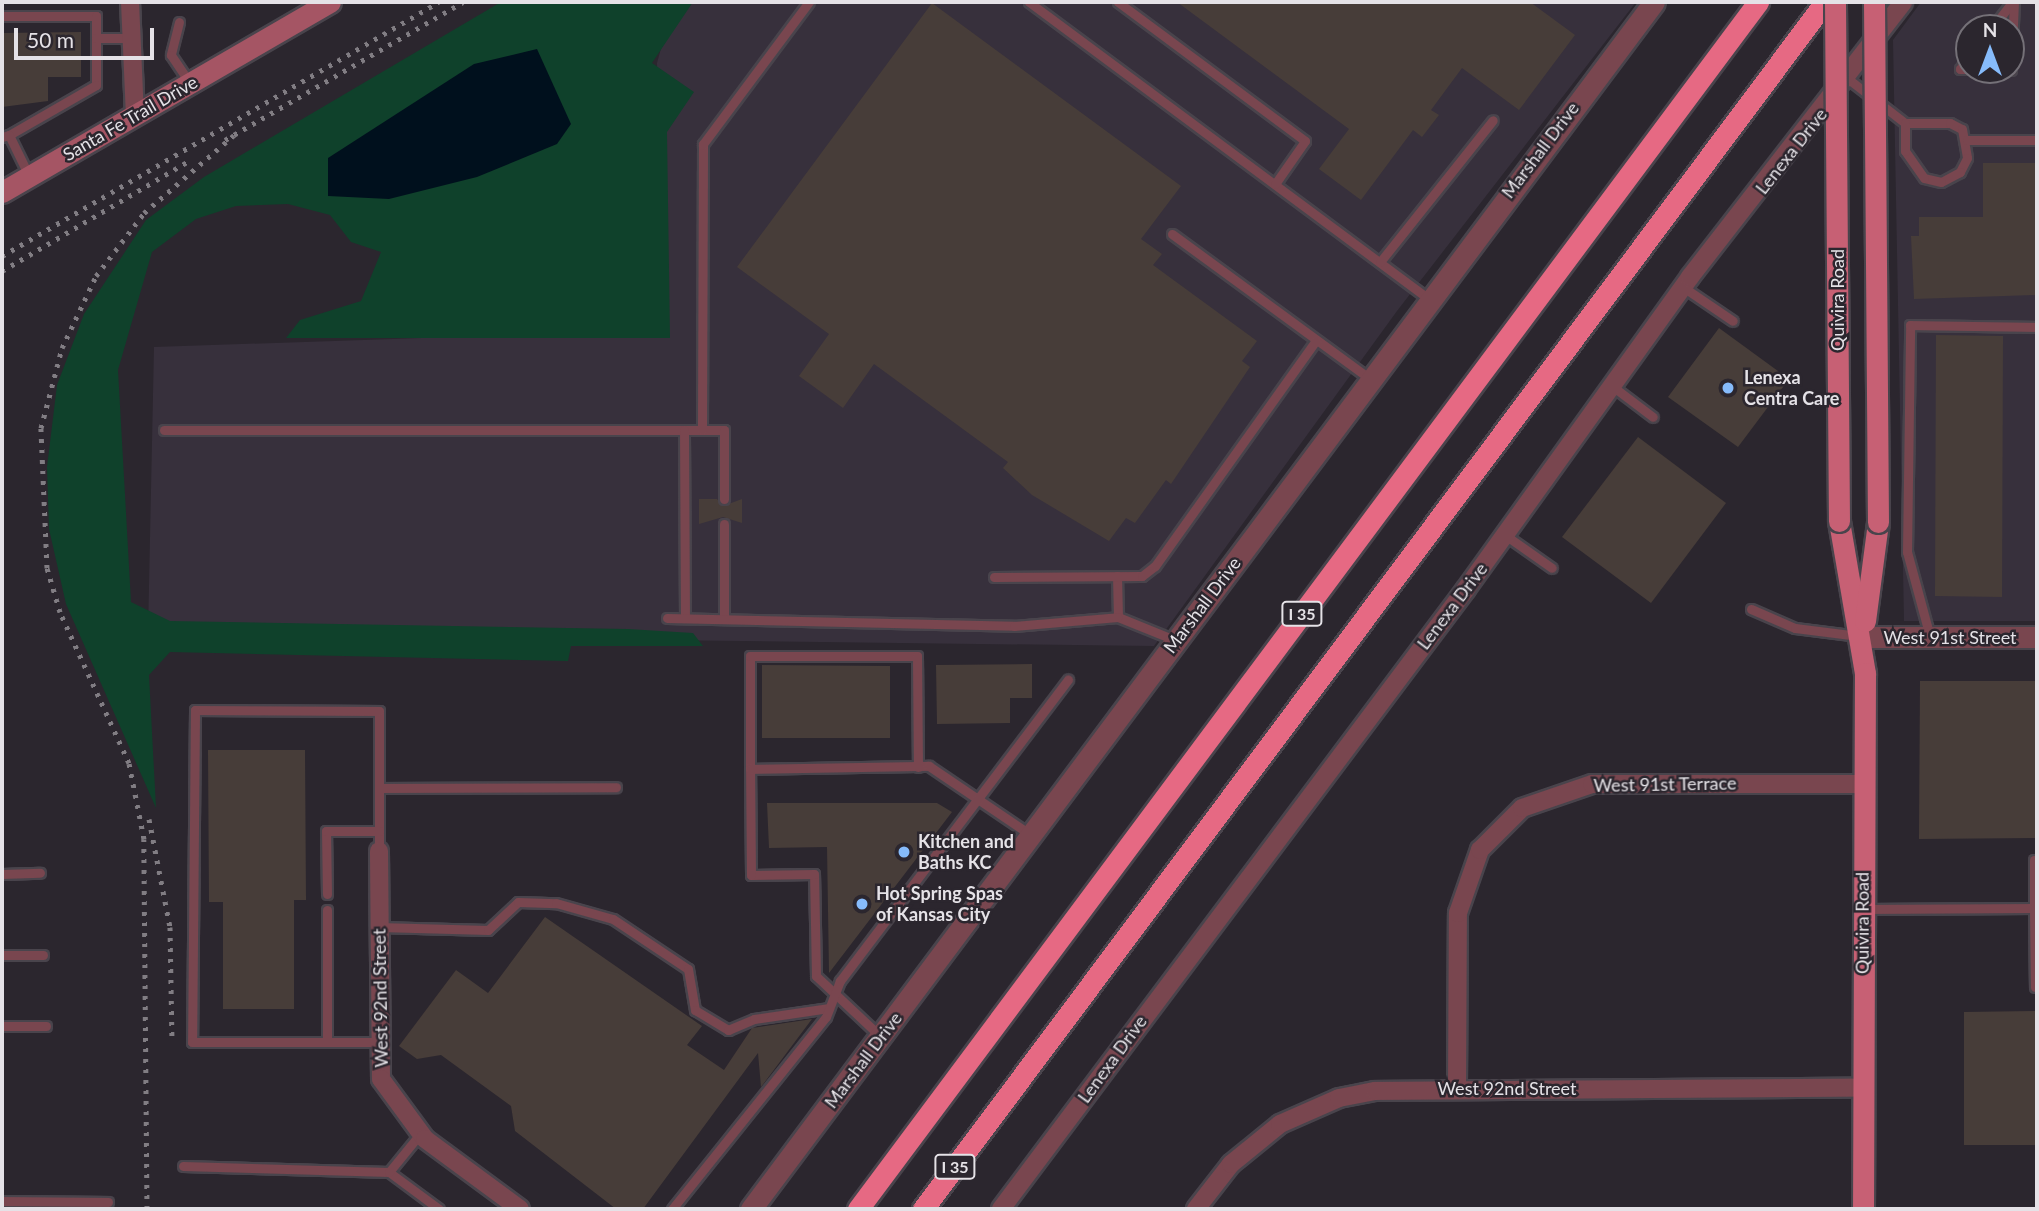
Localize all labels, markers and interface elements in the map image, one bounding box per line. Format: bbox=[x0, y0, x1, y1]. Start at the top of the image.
scale bar bbox=[18, 14, 158, 58]
north arrow bbox=[1955, 14, 2025, 84]
text: N bbox=[1983, 18, 1997, 41]
text: 50 m bbox=[27, 27, 74, 52]
street label: Santa Fe Trail Drive bbox=[59, 71, 201, 165]
street label: Marshall Drive bbox=[1497, 98, 1583, 202]
street label: Lenexa Drive bbox=[1751, 104, 1831, 198]
street label: Quivira Road bbox=[1826, 249, 1848, 351]
place label: Lenexa Centra Care bbox=[1744, 367, 1839, 410]
marker: Lenexa Centra Care bbox=[1718, 378, 1738, 398]
street label: Marshall Drive bbox=[1159, 553, 1245, 657]
street label: Lenexa Drive bbox=[1412, 558, 1492, 654]
road number: I 35 bbox=[1281, 601, 1323, 626]
street label: West 91st Street bbox=[1883, 626, 2017, 648]
street label: West 91st Terrace bbox=[1593, 772, 1737, 796]
place label: Kitchen and Baths KC bbox=[918, 831, 1014, 874]
marker: Kitchen and Baths KC bbox=[896, 844, 912, 860]
street label: Quivira Road bbox=[1851, 872, 1873, 974]
place label: Hot Spring Spas of Kansas City bbox=[876, 883, 1003, 926]
marker: Hot Spring Spas of Kansas City bbox=[854, 896, 870, 912]
street label: West 92nd Street bbox=[368, 928, 392, 1068]
street label: Marshall Drive bbox=[820, 1008, 906, 1112]
street label: Lenexa Drive bbox=[1073, 1011, 1151, 1107]
street label: West 92nd Street bbox=[1438, 1077, 1576, 1099]
road number: I 35 bbox=[934, 1154, 976, 1180]

